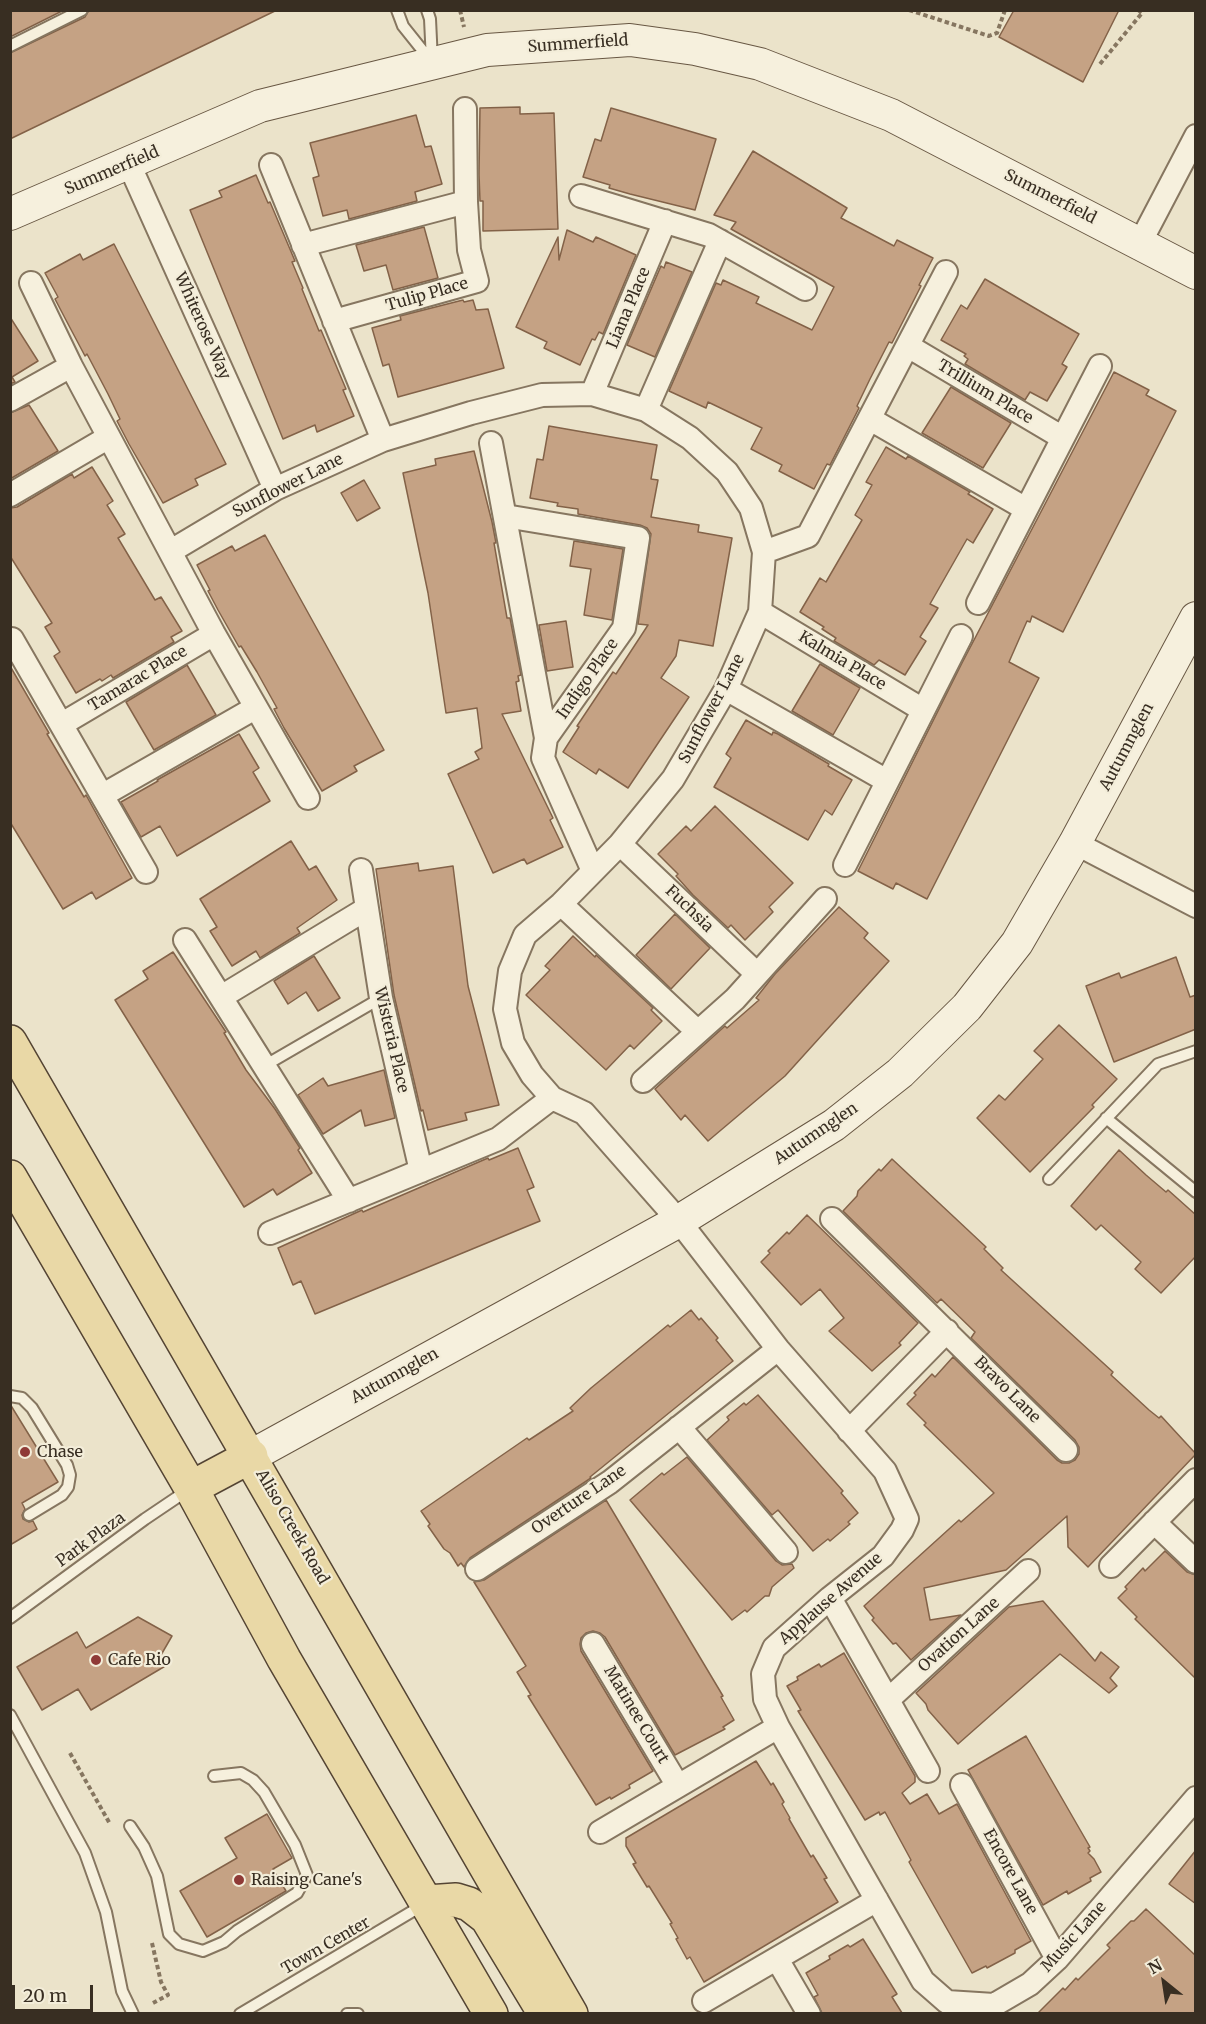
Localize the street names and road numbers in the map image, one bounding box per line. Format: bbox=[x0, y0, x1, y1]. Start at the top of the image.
street label: Summerfield bbox=[527, 31, 629, 57]
street label: Summerfield bbox=[62, 142, 162, 200]
street label: Summerfield bbox=[1001, 166, 1099, 228]
street label: Liana Place bbox=[603, 264, 655, 352]
street label: Whiterose Way bbox=[170, 270, 234, 382]
street label: Tulip Place bbox=[384, 274, 470, 316]
street label: Trillium Place bbox=[934, 356, 1036, 428]
street label: Sunflower Lane bbox=[230, 450, 346, 522]
street label: Kalmia Place bbox=[795, 627, 889, 695]
street label: Indigo Place bbox=[553, 635, 623, 723]
street label: Tamarac Place bbox=[85, 642, 191, 716]
street label: Sunflower Lane bbox=[675, 651, 749, 767]
street label: Autumnglen bbox=[1096, 700, 1158, 794]
street label: Fuchsia bbox=[661, 881, 717, 937]
street label: Wisteria Place bbox=[370, 985, 412, 1095]
street label: Autumnglen bbox=[770, 1099, 862, 1169]
street label: Autumnglen bbox=[348, 1344, 442, 1408]
street label: Bravo Lane bbox=[970, 1353, 1044, 1427]
street label: Overture Lane bbox=[528, 1461, 630, 1539]
street label: Aliso Creek Road bbox=[251, 1466, 333, 1588]
street label: Park Plaza bbox=[53, 1509, 129, 1571]
street label: Applause Avenue bbox=[776, 1549, 886, 1649]
street label: Ovation Lane bbox=[914, 1594, 1004, 1676]
street label: Matinee Court bbox=[599, 1663, 673, 1767]
street label: Encore Lane bbox=[979, 1826, 1041, 1918]
street label: Music Lane bbox=[1037, 1898, 1111, 1976]
street label: Town Center bbox=[279, 1913, 373, 1979]

